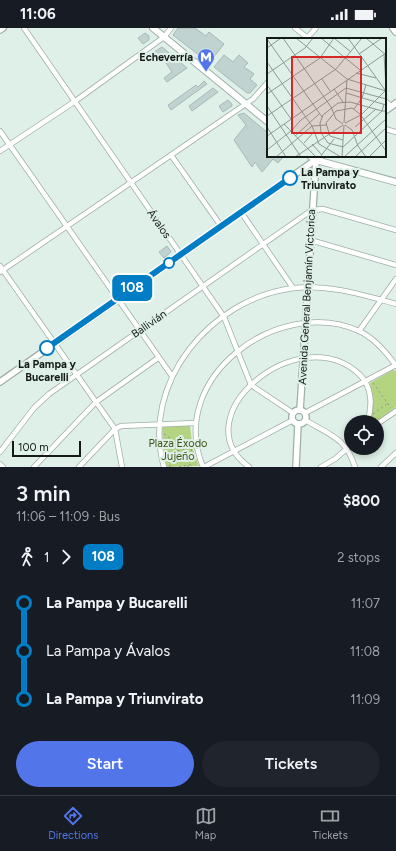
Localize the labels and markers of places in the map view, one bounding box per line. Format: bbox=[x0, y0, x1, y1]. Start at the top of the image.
metro station icon: Echeverría bbox=[196, 47, 216, 72]
place label: Echeverría bbox=[139, 51, 193, 64]
place label: La Pampa y Triunvirato bbox=[301, 166, 359, 192]
marker: La Pampa y Triunvirato bbox=[282, 170, 298, 186]
unlabelled marker bbox=[163, 257, 175, 269]
marker: La Pampa y Bucarelli bbox=[39, 340, 55, 356]
place label: La Pampa y Bucarelli bbox=[18, 358, 77, 384]

